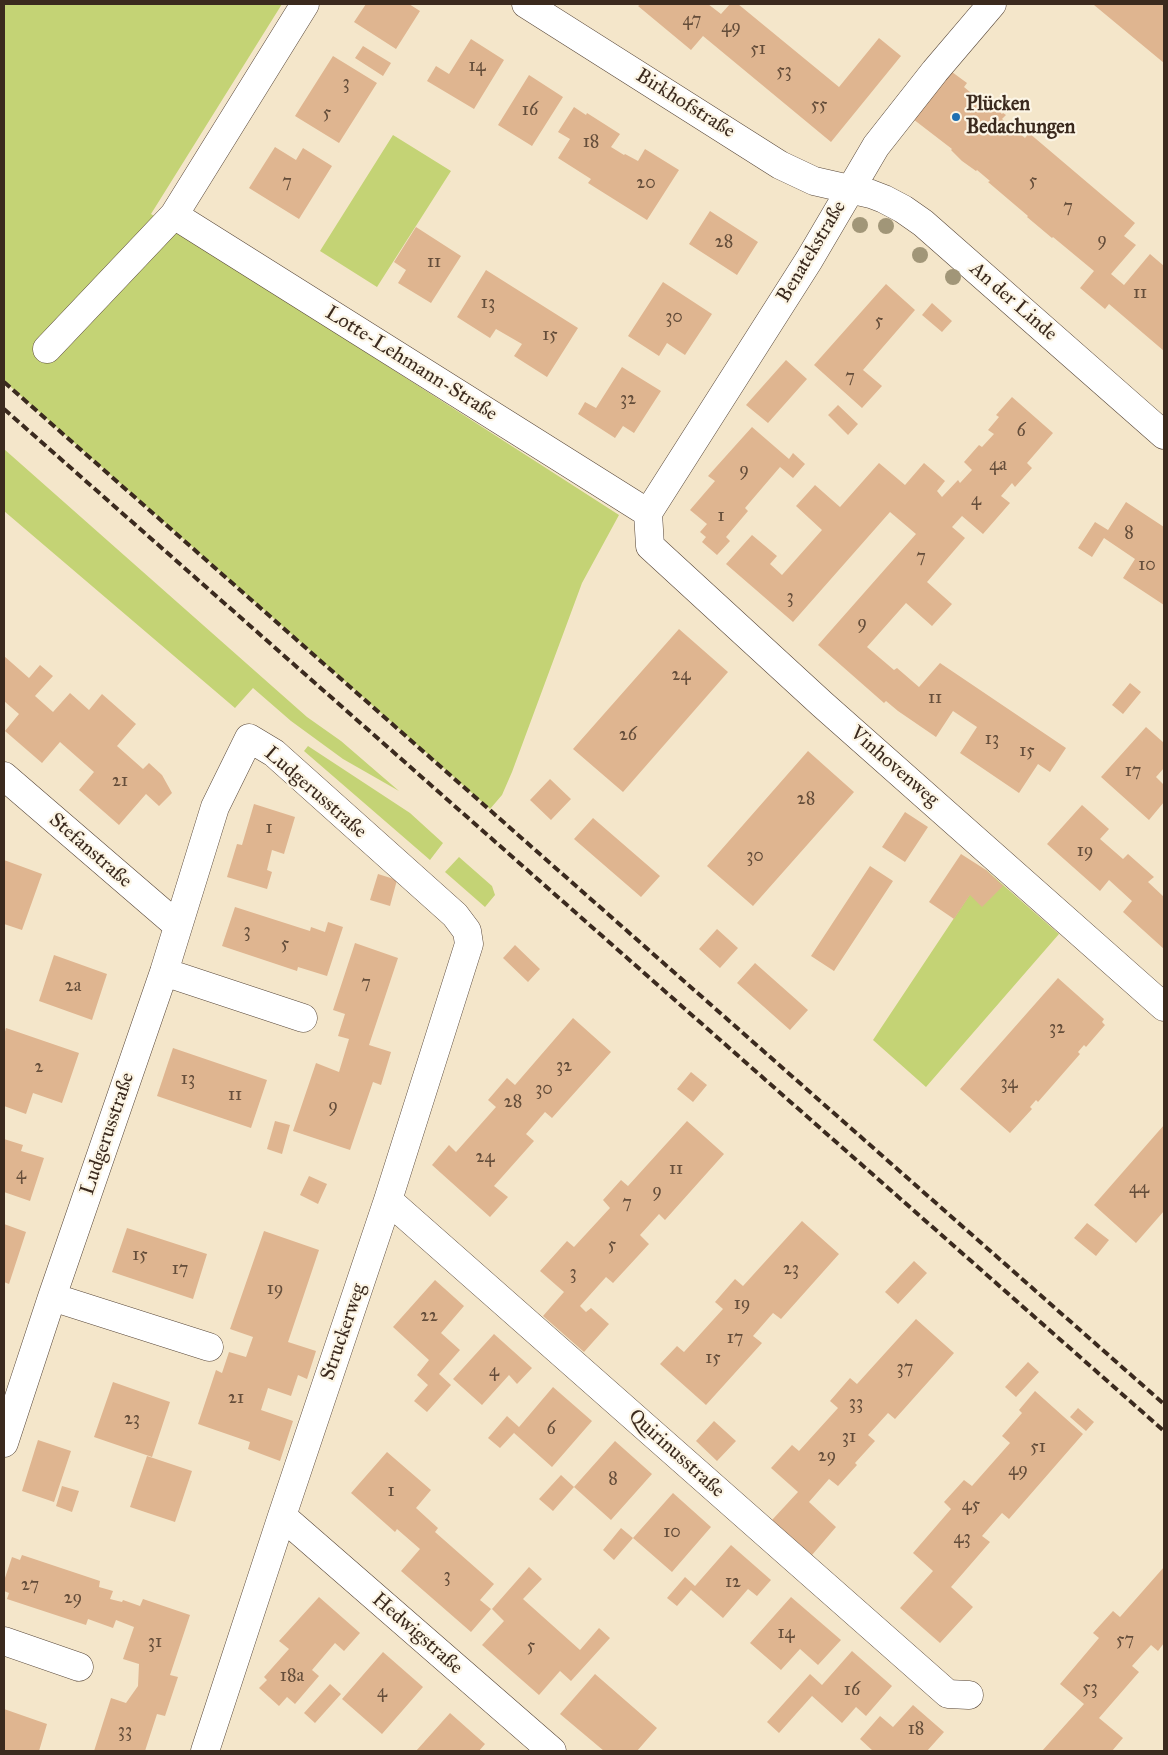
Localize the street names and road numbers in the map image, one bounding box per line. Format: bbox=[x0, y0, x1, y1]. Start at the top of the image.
street label: Birkhofstraße bbox=[631, 64, 739, 144]
street label: Benatekstraße bbox=[772, 197, 852, 307]
street label: An der Linde bbox=[964, 257, 1062, 347]
street label: Lotte-Lehmann-Straße bbox=[321, 301, 501, 427]
street label: Vinhovenweg bbox=[845, 722, 943, 812]
street label: Ludgerusstraße bbox=[259, 742, 371, 844]
street label: Stefanstraße bbox=[44, 809, 136, 893]
street label: Ludgerusstraße bbox=[76, 1070, 140, 1198]
street label: Struckerweg bbox=[316, 1280, 372, 1384]
street label: Quirinusstraße bbox=[623, 1405, 729, 1503]
street label: Hedwigstraße bbox=[367, 1588, 467, 1680]

